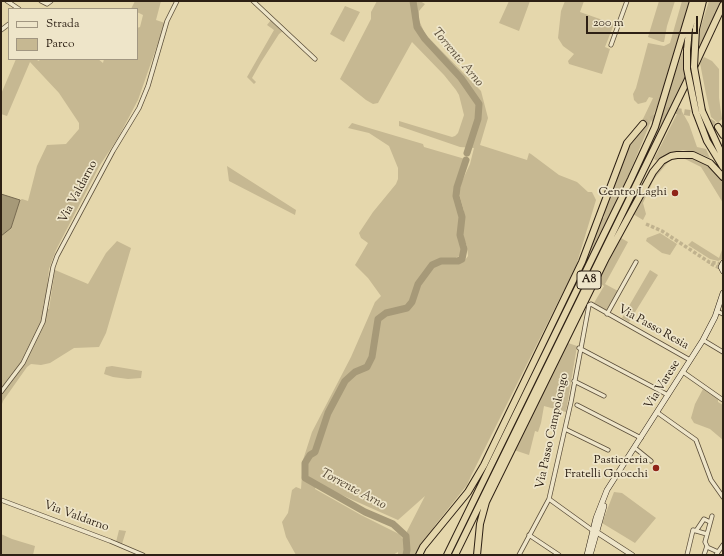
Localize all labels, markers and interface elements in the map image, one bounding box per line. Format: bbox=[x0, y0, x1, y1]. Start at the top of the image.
legend bbox=[8, 8, 138, 60]
scale bar bbox=[588, 8, 700, 34]
text: 200 m bbox=[593, 14, 624, 32]
text: Strada bbox=[46, 15, 79, 33]
water label: Torrente Arno bbox=[428, 25, 486, 91]
text: Parco bbox=[46, 35, 74, 53]
street label: Via Valdarno bbox=[57, 158, 101, 226]
place label: Centro Laghi bbox=[598, 186, 667, 200]
marker: Centro Laghi bbox=[670, 188, 680, 198]
road number: A8 bbox=[577, 271, 601, 289]
street label: Via Passo Resia bbox=[615, 303, 691, 353]
street label: Via Varese bbox=[642, 358, 684, 412]
street label: Via Passo Campolongo bbox=[534, 372, 572, 490]
place label: Pasticceria Fratelli Gnocchi bbox=[565, 454, 648, 482]
marker: Pasticceria Fratelli Gnocchi bbox=[651, 463, 661, 473]
water label: Torrente Arno bbox=[317, 466, 389, 514]
street label: Via Valdarno bbox=[41, 499, 111, 535]

